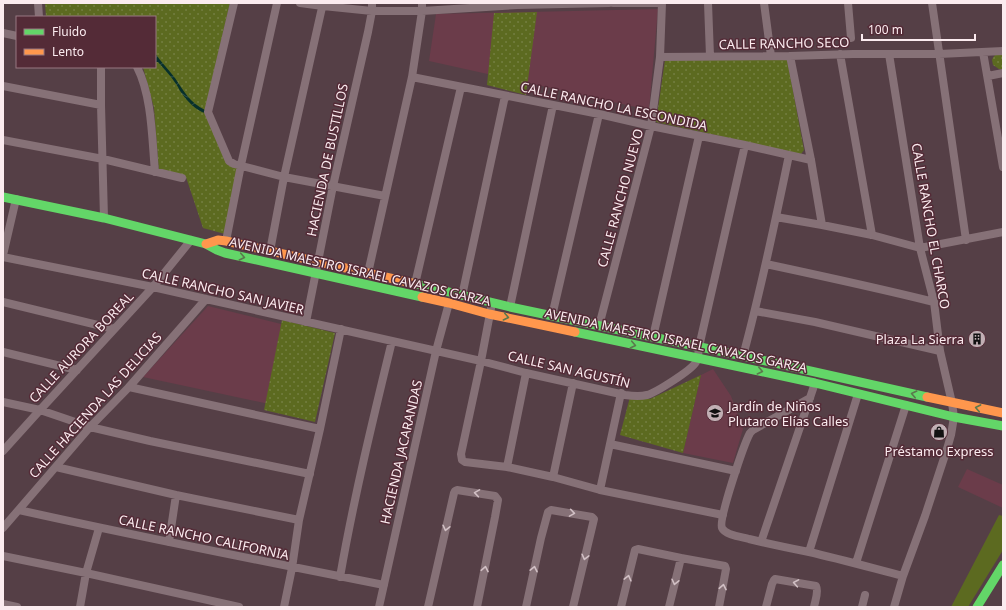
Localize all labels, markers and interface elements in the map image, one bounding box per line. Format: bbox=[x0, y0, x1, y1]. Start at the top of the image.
legend bbox=[16, 16, 156, 68]
scale bar bbox=[862, 16, 975, 42]
text: 100 m bbox=[868, 21, 903, 38]
text: Fluido bbox=[52, 23, 86, 40]
street label: CALLE RANCHO SECO bbox=[718, 33, 850, 53]
text: Lento bbox=[52, 43, 84, 60]
street label: CALLE RANCHO LA ESCONDIDA bbox=[519, 77, 710, 135]
street label: HACIENDA DE BUSTILLOS bbox=[302, 82, 352, 238]
street label: CALLE RANCHO NUEVO bbox=[593, 127, 647, 269]
street label: CALLE RANCHO EL CHARCO bbox=[908, 142, 954, 310]
street label: AVENIDA MAESTRO ISRAEL CAVAZOS GARZA bbox=[227, 232, 493, 310]
one-way arrow bbox=[239, 252, 246, 260]
street label: CALLE RANCHO SAN JAVIER bbox=[140, 264, 306, 318]
street label: CALLE AURORA BOREAL bbox=[25, 287, 137, 406]
street label: AVENIDA MAESTRO ISRAEL CAVAZOS GARZA bbox=[543, 303, 810, 377]
one-way arrow bbox=[502, 313, 509, 321]
street label: CALLE HACIENDA LAS DELICIAS bbox=[24, 328, 166, 482]
building icon: Plaza La Sierra bbox=[967, 329, 987, 349]
place label: Plaza La Sierra bbox=[876, 330, 964, 348]
one-way arrow bbox=[629, 340, 636, 348]
street label: CALLE SAN AGUSTÍN bbox=[506, 346, 632, 392]
one-way arrow bbox=[757, 367, 763, 375]
street label: HACIENDA JACARANDAS bbox=[376, 378, 426, 526]
one-way arrow bbox=[911, 391, 917, 399]
place label: Jardín de Niños Plutarco Elías Calles bbox=[726, 397, 848, 430]
school or university icon: Jardín de Niños Plutarco Elías Calles bbox=[705, 403, 725, 423]
one-way arrow bbox=[974, 404, 981, 413]
shop icon: Préstamo Express bbox=[929, 422, 949, 442]
place label: Préstamo Express bbox=[885, 442, 993, 460]
one-way arrow bbox=[473, 489, 480, 498]
one-way arrow bbox=[569, 509, 575, 517]
street label: CALLE RANCHO CALIFORNIA bbox=[117, 510, 292, 564]
one-way arrow bbox=[442, 525, 450, 532]
one-way arrow bbox=[581, 553, 590, 560]
one-way arrow bbox=[480, 566, 489, 572]
one-way arrow bbox=[530, 566, 538, 572]
one-way arrow bbox=[623, 574, 632, 581]
one-way arrow bbox=[671, 579, 680, 586]
one-way arrow bbox=[793, 579, 799, 588]
one-way arrow bbox=[718, 584, 726, 590]

